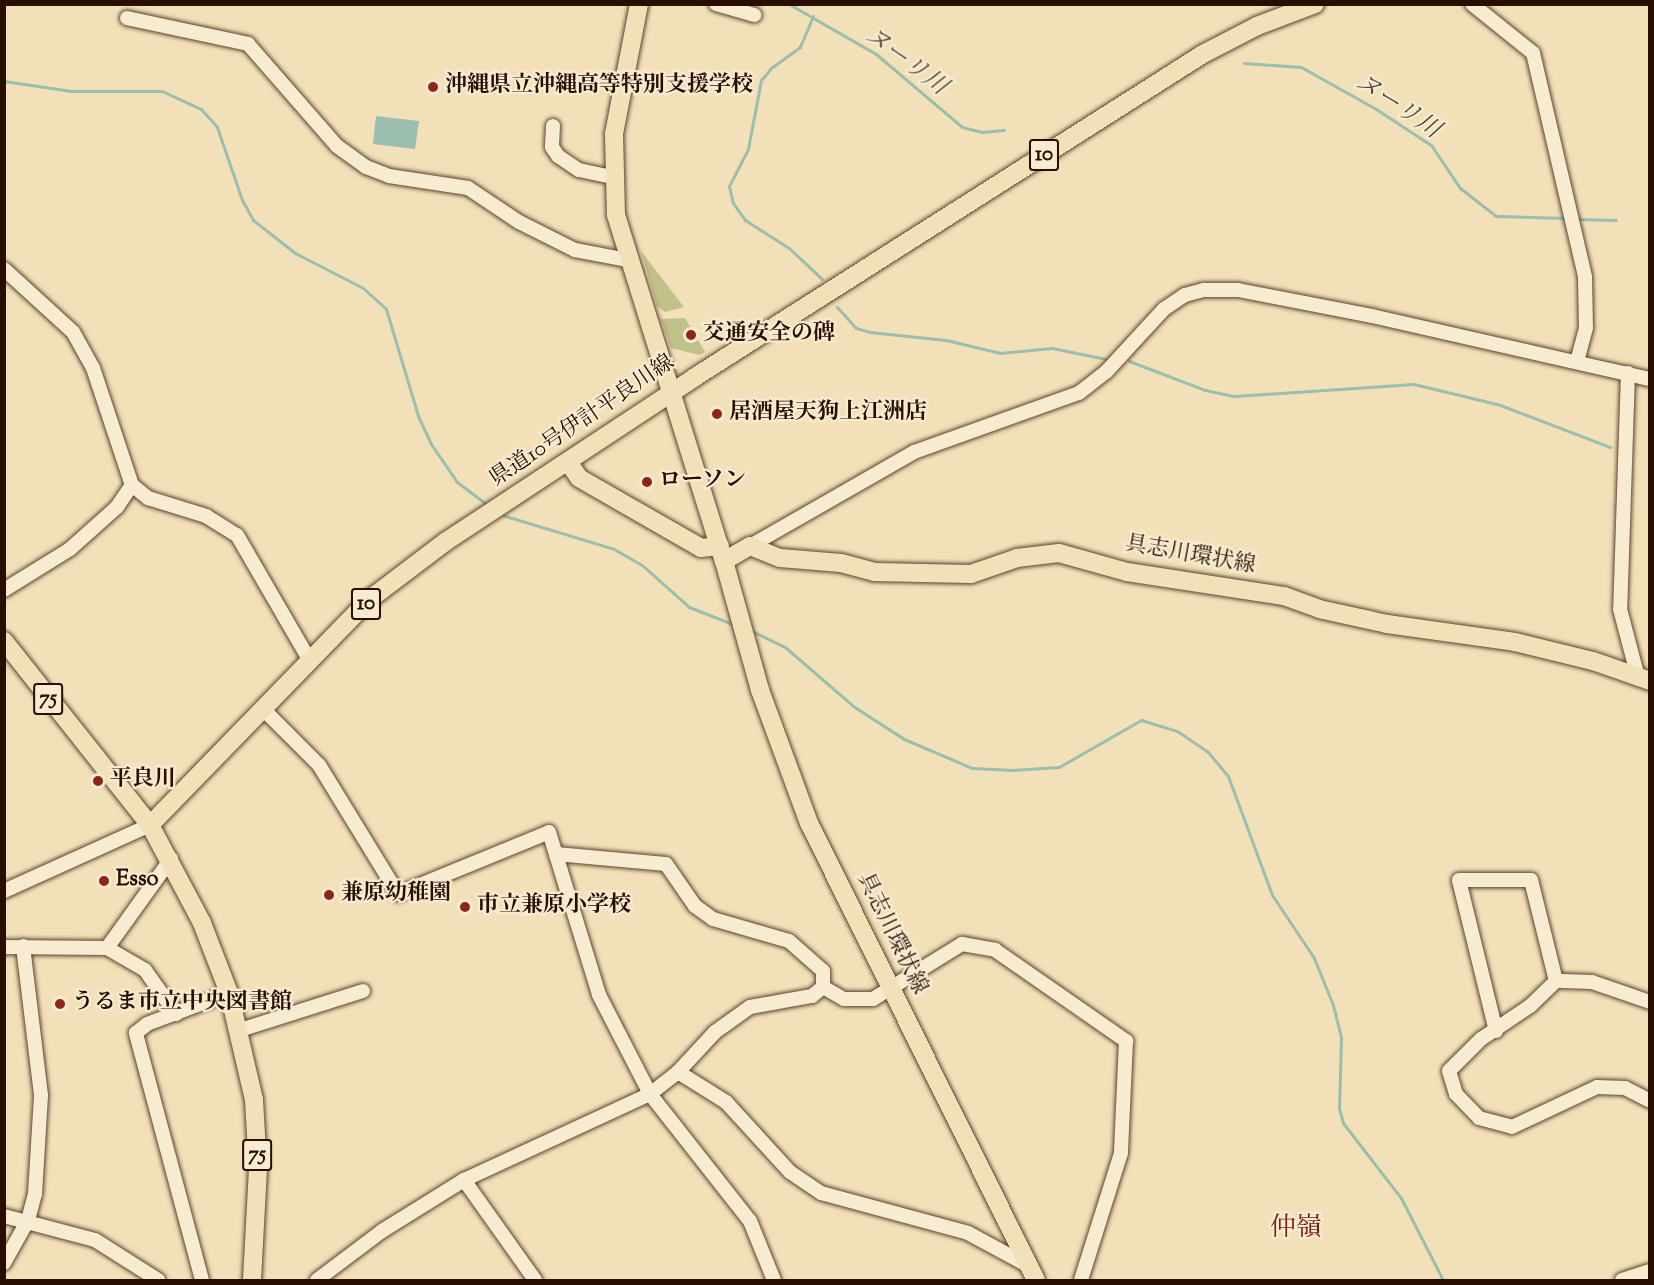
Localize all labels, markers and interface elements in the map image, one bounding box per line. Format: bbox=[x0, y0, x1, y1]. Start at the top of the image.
water label: ヌーリ川 bbox=[858, 22, 952, 102]
water label: ヌーリ川 bbox=[1349, 68, 1445, 146]
place label: 沖縄県立沖縄高等特別支援学校 bbox=[445, 74, 753, 100]
marker: 沖縄県立沖縄高等特別支援学校 bbox=[426, 80, 440, 94]
road number: 10 bbox=[1028, 137, 1060, 173]
place label: 交通安全の碑 bbox=[703, 322, 835, 348]
marker: 交通安全の碑 bbox=[684, 328, 698, 342]
street label: 県道10号伊計平良川線 bbox=[486, 350, 680, 494]
place label: 居酒屋天狗上江洲店 bbox=[729, 401, 927, 427]
marker: 居酒屋天狗上江洲店 bbox=[710, 407, 724, 421]
place label: ローソン bbox=[659, 469, 747, 495]
marker: ローソン bbox=[640, 475, 654, 489]
street label: 具志川環状線 bbox=[1123, 532, 1257, 580]
road number: 10 bbox=[350, 586, 382, 622]
road number: 75 bbox=[33, 681, 63, 717]
place label: 平良川 bbox=[110, 768, 176, 794]
marker: 平良川 bbox=[91, 774, 105, 788]
place label: Esso bbox=[116, 868, 159, 894]
street label: 具志川環状線 bbox=[850, 869, 932, 999]
marker: Esso bbox=[97, 874, 111, 888]
place label: 兼原幼稚園 bbox=[341, 882, 451, 908]
marker: 兼原幼稚園 bbox=[322, 888, 336, 902]
place label: 市立兼原小学校 bbox=[477, 894, 631, 920]
marker: 市立兼原小学校 bbox=[458, 900, 472, 914]
place label: うるま市立中央図書館 bbox=[72, 991, 292, 1017]
marker: うるま市立中央図書館 bbox=[53, 997, 67, 1011]
road number: 75 bbox=[242, 1137, 272, 1173]
district label: 仲嶺 bbox=[1270, 1213, 1322, 1245]

